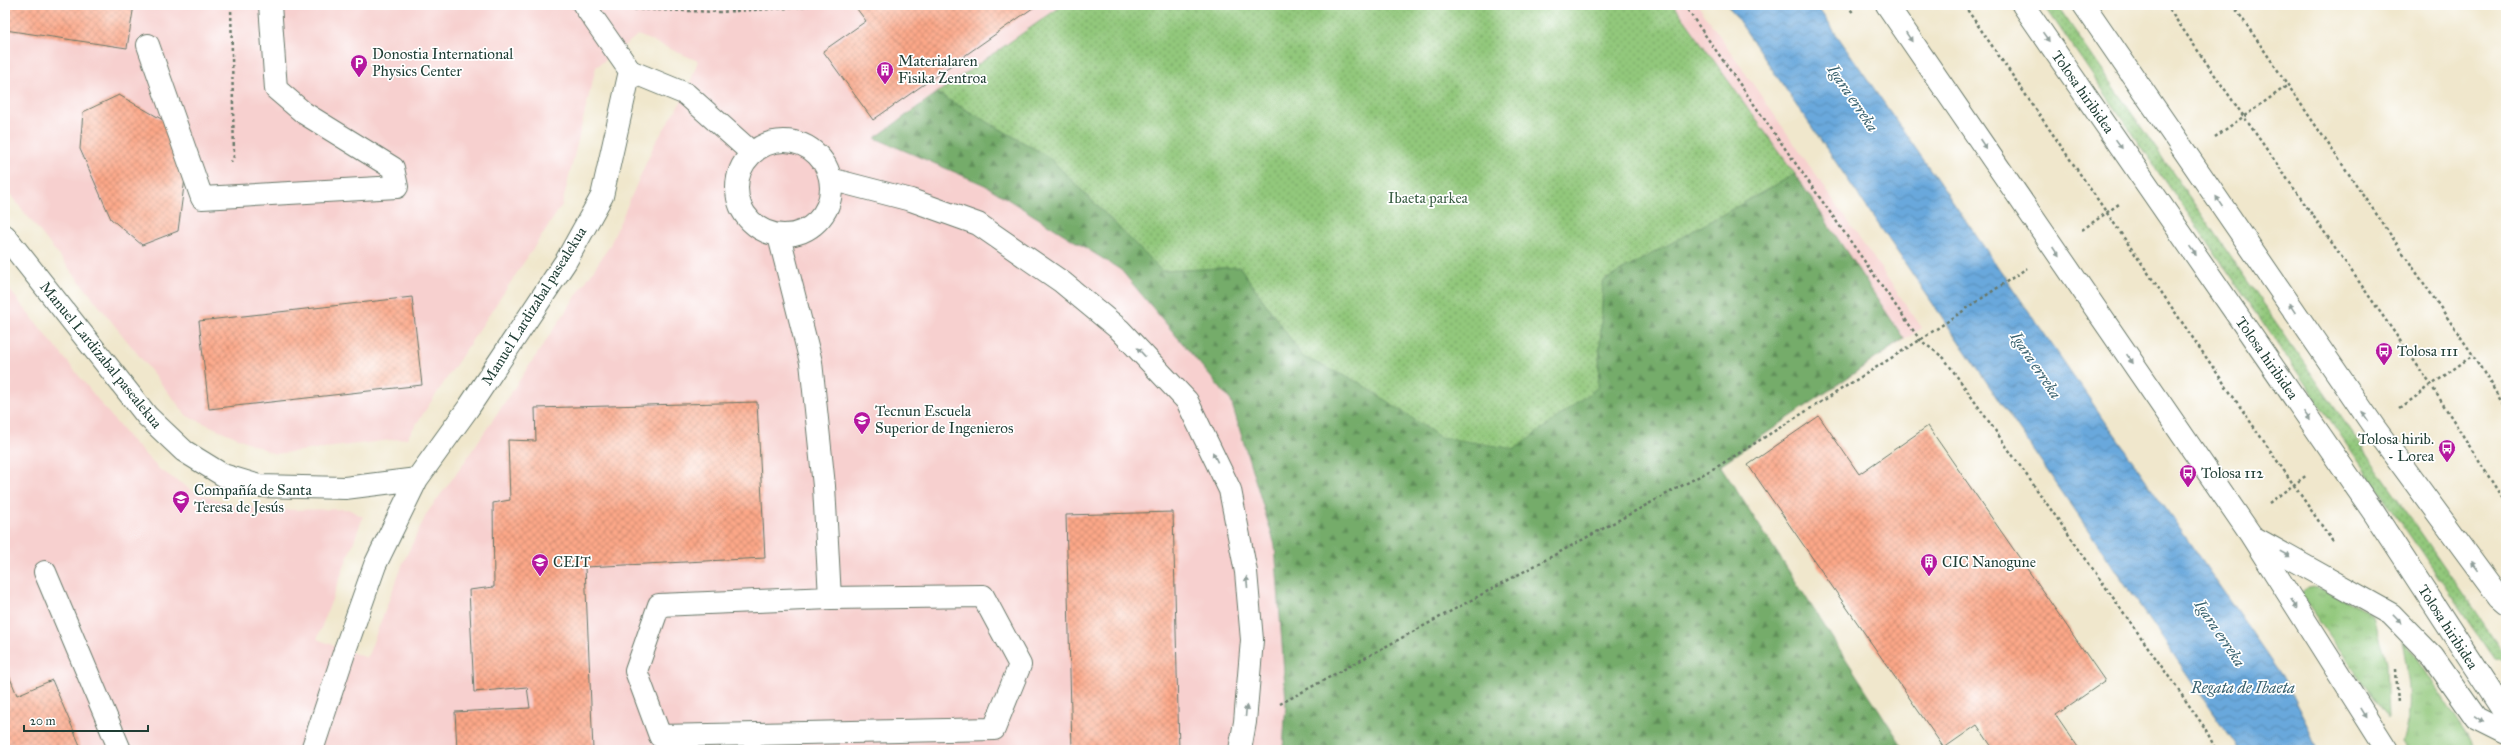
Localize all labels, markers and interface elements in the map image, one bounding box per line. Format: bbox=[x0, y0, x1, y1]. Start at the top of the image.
one-way arrow bbox=[1905, 32, 1913, 42]
one-way arrow bbox=[2042, 32, 2050, 42]
place label: Donostia International Physics Center bbox=[372, 45, 514, 80]
street label: Tolosa hiribidea bbox=[2048, 47, 2119, 137]
place label: Materialaren Fisika Zentroa bbox=[898, 52, 987, 87]
parking icon: Donostia International Physics Center bbox=[349, 53, 369, 78]
building icon: Materialaren Fisika Zentroa bbox=[875, 60, 895, 85]
water label: Igara erreka bbox=[1823, 60, 1883, 136]
one-way arrow bbox=[1979, 139, 1987, 150]
one-way arrow bbox=[2115, 139, 2123, 149]
park label: Ibaeta parkea bbox=[1388, 189, 1469, 207]
one-way arrow bbox=[2215, 195, 2222, 207]
street label: Manuel Lardizabal pasealekua bbox=[478, 223, 591, 389]
one-way arrow bbox=[2052, 246, 2060, 257]
one-way arrow bbox=[2189, 246, 2197, 256]
street label: Manuel Lardizabal pasealekua bbox=[36, 278, 166, 432]
one-way arrow bbox=[2288, 303, 2296, 314]
street label: Tolosa hiribidea bbox=[2232, 313, 2303, 403]
water label: Igara erreka bbox=[2006, 327, 2066, 403]
bus stop icon: Tolosa 111 bbox=[2374, 341, 2394, 366]
place label: Tolosa 111 bbox=[2397, 342, 2458, 360]
one-way arrow bbox=[1136, 347, 1146, 357]
one-way arrow bbox=[2126, 354, 2134, 364]
place label: Tecnun Escuela Superior de Ingenieros bbox=[875, 402, 1013, 437]
school or university icon: Tecnun Escuela Superior de Ingenieros bbox=[852, 410, 872, 435]
one-way arrow bbox=[2303, 410, 2311, 421]
one-way arrow bbox=[2362, 410, 2369, 421]
place label: Tolosa hirib. - Lorea bbox=[2358, 430, 2435, 465]
bus stop icon: Tolosa hirib. - Lorea bbox=[2437, 438, 2457, 463]
one-way arrow bbox=[1211, 451, 1218, 463]
bus stop icon: Tolosa 112 bbox=[2178, 463, 2198, 488]
place label: Tolosa 112 bbox=[2201, 464, 2264, 482]
place label: Compañía de Santa Teresa de Jesús bbox=[194, 481, 312, 517]
school or university icon: Compañía de Santa Teresa de Jesús bbox=[171, 489, 191, 514]
one-way arrow bbox=[2279, 551, 2290, 558]
school or university icon: CEIT bbox=[530, 552, 550, 577]
building icon: CIC Nanogune bbox=[1919, 552, 1939, 577]
place label: CEIT bbox=[553, 553, 591, 571]
place label: CIC Nanogune bbox=[1942, 553, 2036, 571]
one-way arrow bbox=[2471, 560, 2480, 571]
one-way arrow bbox=[1244, 576, 1251, 588]
street label: Tolosa hiribidea bbox=[2414, 581, 2482, 673]
water label: Igara erreka bbox=[2190, 595, 2250, 671]
one-way arrow bbox=[2290, 599, 2298, 609]
one-way arrow bbox=[2392, 614, 2402, 624]
water label: Regata de Ibaeta bbox=[2190, 678, 2295, 697]
one-way arrow bbox=[1242, 705, 1249, 717]
scale bar bbox=[24, 707, 148, 733]
one-way arrow bbox=[2360, 708, 2367, 719]
text: 20 m bbox=[30, 714, 56, 728]
one-way arrow bbox=[2474, 715, 2485, 722]

